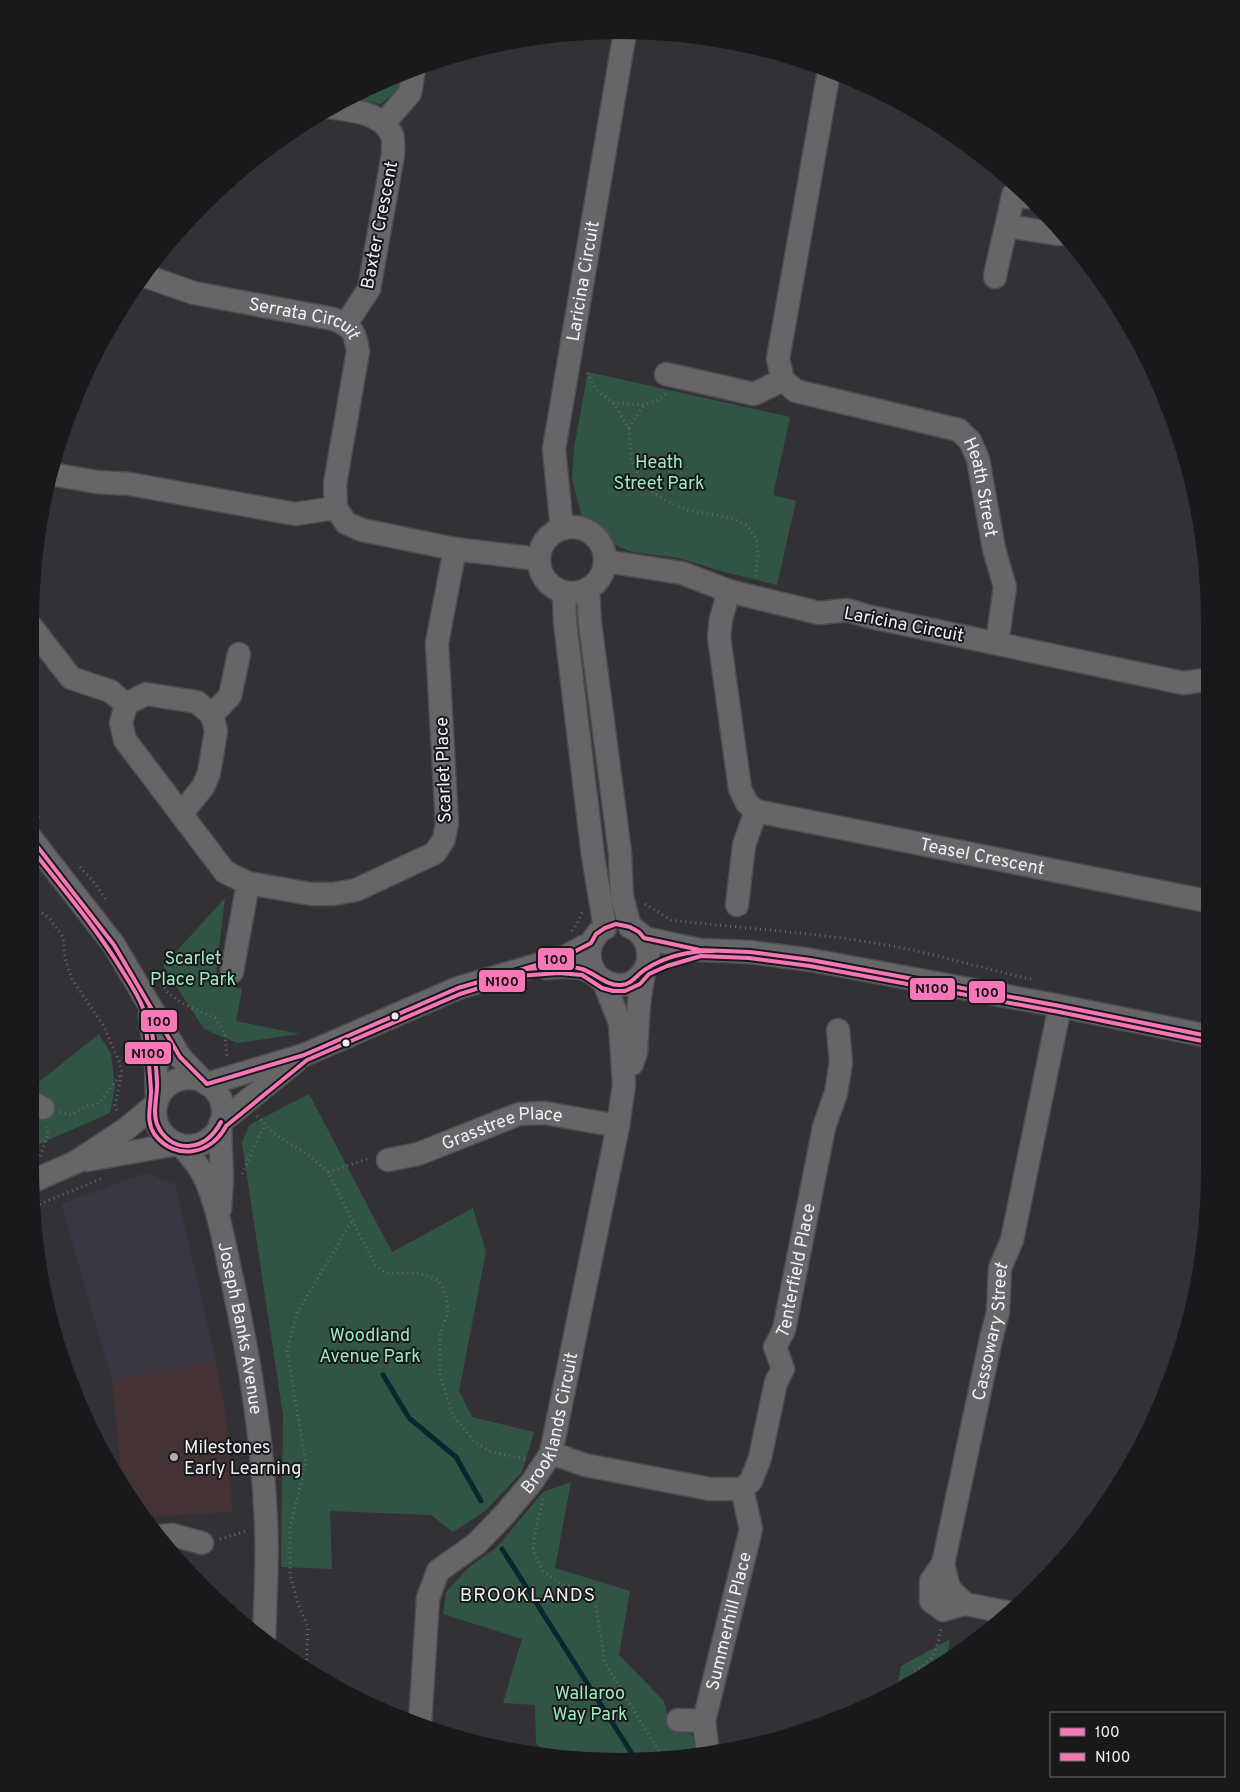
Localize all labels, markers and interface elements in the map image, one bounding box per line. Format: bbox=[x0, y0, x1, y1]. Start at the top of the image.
street label: Baxter Crescent bbox=[357, 159, 404, 291]
street label: Laricina Circuit bbox=[563, 219, 606, 343]
street label: Serrata Circuit bbox=[247, 293, 365, 344]
street label: Heath Street bbox=[957, 434, 1002, 539]
park label: Heath Street Park bbox=[614, 452, 704, 496]
street label: Laricina Circuit bbox=[842, 603, 966, 648]
street label: Scarlet Place bbox=[431, 717, 458, 823]
street label: Teasel Crescent bbox=[918, 834, 1046, 881]
line badge: 100 bbox=[537, 947, 575, 971]
park label: Scarlet Place Park bbox=[150, 948, 236, 992]
text: 100 bbox=[544, 952, 568, 969]
line badge: N100 bbox=[478, 969, 526, 993]
text: N100 bbox=[485, 974, 519, 991]
line badge: N100 bbox=[909, 977, 956, 1001]
line badge: 100 bbox=[968, 980, 1006, 1004]
text: N100 bbox=[915, 981, 949, 998]
text: 100 bbox=[975, 985, 999, 1002]
line badge: 100 bbox=[140, 1009, 178, 1033]
unlabelled marker bbox=[390, 1011, 400, 1021]
text: 100 bbox=[147, 1014, 171, 1031]
unlabelled marker bbox=[341, 1038, 351, 1048]
line badge: N100 bbox=[124, 1041, 172, 1065]
text: N100 bbox=[131, 1046, 165, 1063]
street label: Grasstree Place bbox=[439, 1103, 564, 1156]
street label: Tenterfield Place bbox=[772, 1202, 822, 1343]
street label: Joseph Banks Avenue bbox=[211, 1240, 266, 1416]
street label: Cassowary Street bbox=[968, 1258, 1014, 1403]
park label: Woodland Avenue Park bbox=[319, 1325, 421, 1369]
street label: Brooklands Circuit bbox=[517, 1350, 584, 1499]
place label: Milestones Early Learning bbox=[184, 1437, 301, 1481]
marker: Milestones Early Learning bbox=[168, 1451, 180, 1463]
street label: Summerhill Place bbox=[702, 1550, 758, 1693]
district label: BROOKLANDS bbox=[460, 1584, 596, 1608]
park label: Wallaroo Way Park bbox=[552, 1683, 628, 1727]
legend bbox=[1050, 1712, 1225, 1777]
text: 100 bbox=[1095, 1724, 1120, 1743]
text: N100 bbox=[1095, 1749, 1130, 1768]

